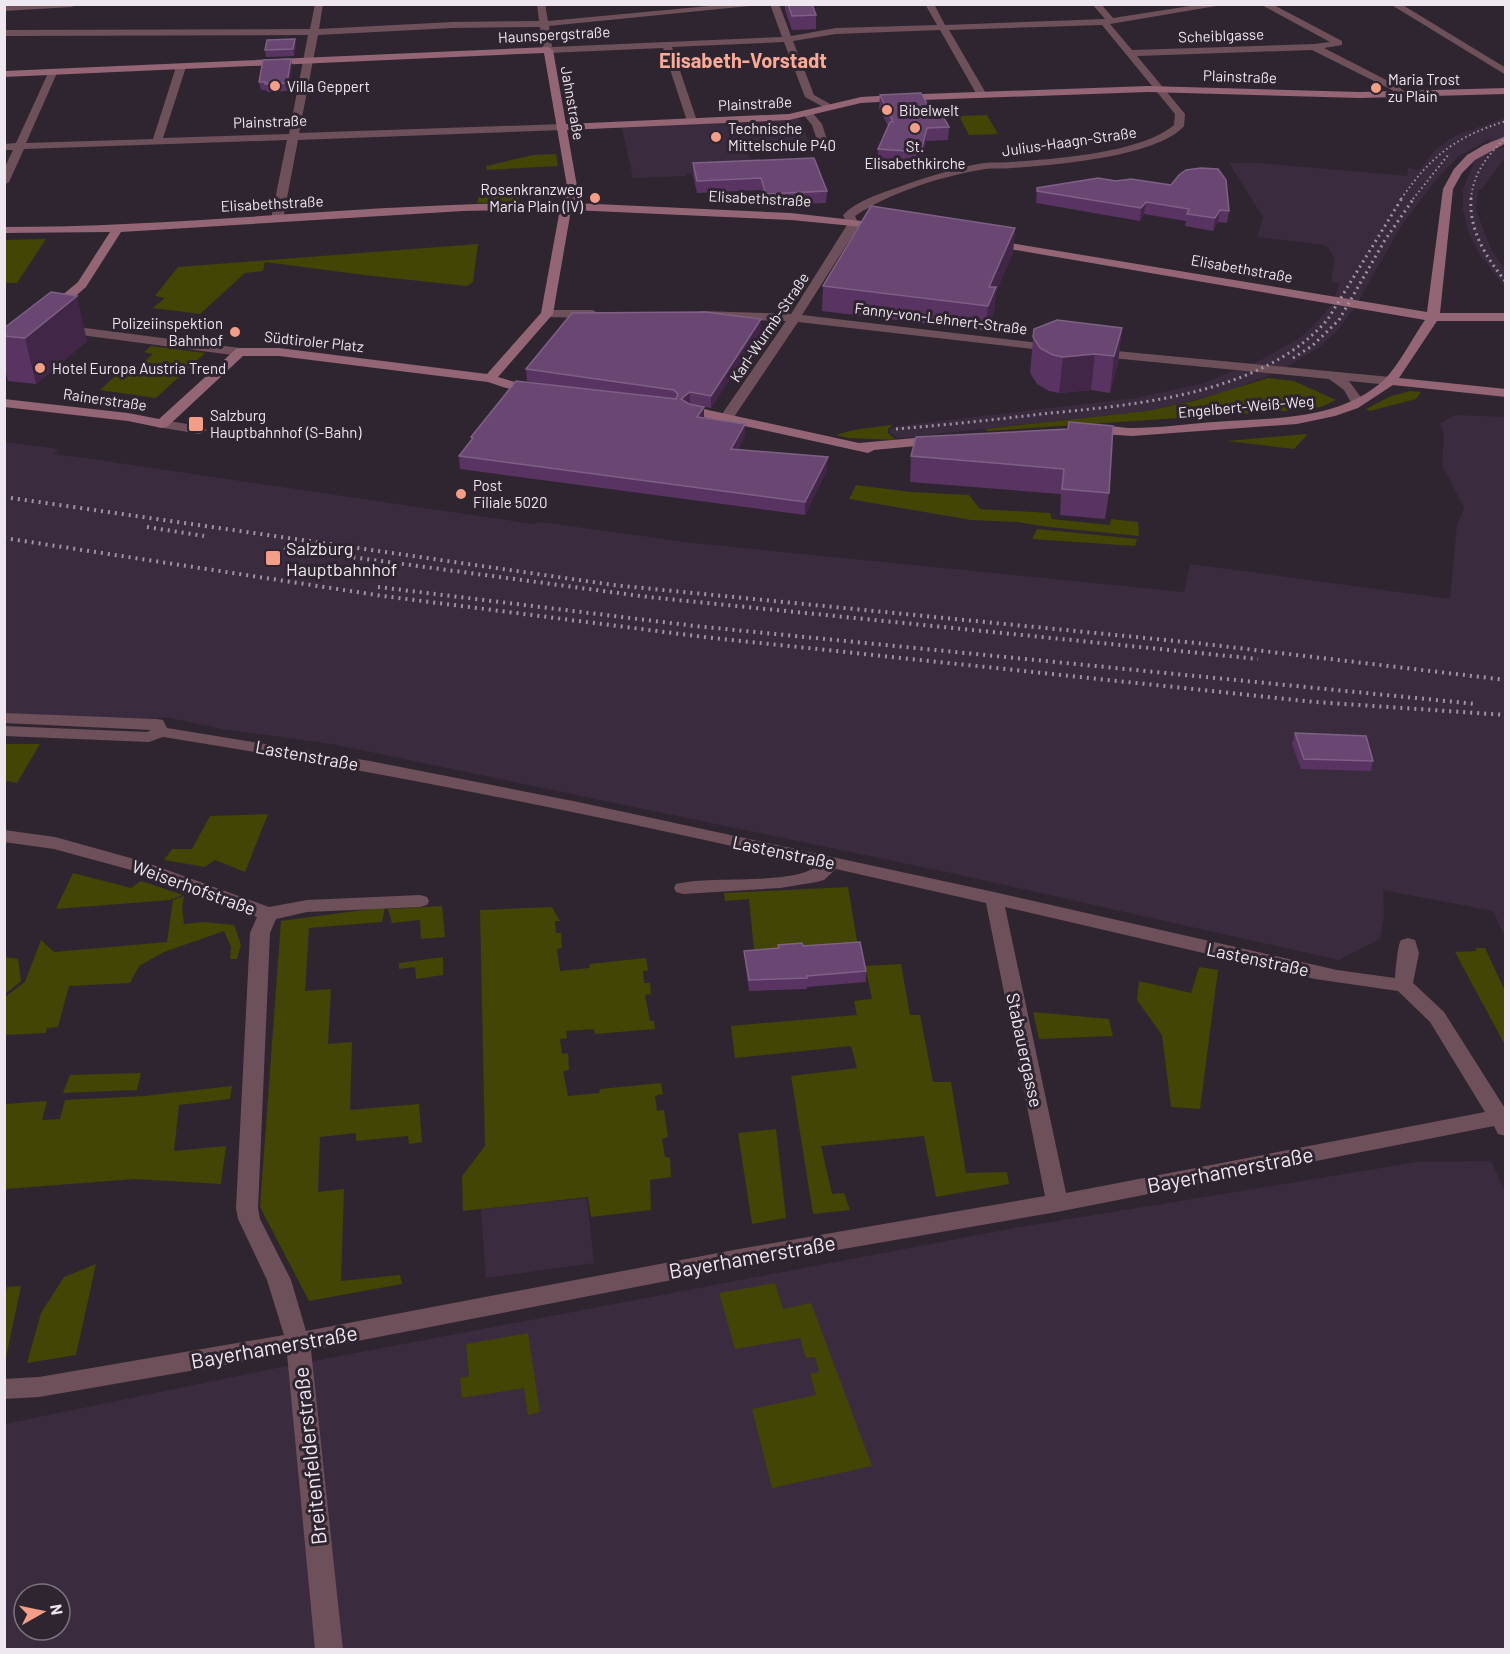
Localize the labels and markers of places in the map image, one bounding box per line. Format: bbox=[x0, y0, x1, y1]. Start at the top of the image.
place label: Maria Trost zu Plain bbox=[1388, 70, 1460, 105]
place label: Villa Geppert bbox=[287, 77, 370, 95]
marker: Villa Geppert bbox=[268, 79, 282, 93]
marker: Maria Trost zu Plain bbox=[1369, 81, 1383, 95]
place label: Bibelwelt bbox=[899, 101, 959, 119]
marker: Bibelwelt bbox=[880, 103, 894, 117]
place label: Technische Mittelschule P40 bbox=[728, 119, 836, 154]
marker: St. Elisabethkirche bbox=[908, 121, 922, 135]
marker: Technische Mittelschule P40 bbox=[709, 130, 723, 144]
place label: St. Elisabethkirche bbox=[864, 137, 966, 172]
place label: Rosenkranzweg Maria Plain (IV) bbox=[480, 180, 583, 215]
marker: Rosenkranzweg Maria Plain (IV) bbox=[588, 191, 602, 205]
place label: Polizeiinspektion Bahnhof bbox=[112, 314, 223, 349]
marker: Polizeiinspektion Bahnhof bbox=[228, 325, 242, 339]
place label: Hotel Europa Austria Trend bbox=[52, 359, 226, 377]
marker: Hotel Europa Austria Trend bbox=[33, 361, 47, 375]
place label: Salzburg Hauptbahnhof (S-Bahn) bbox=[210, 406, 361, 441]
marker: Salzburg Hauptbahnhof (S-Bahn) bbox=[187, 415, 205, 433]
place label: Post Filiale 5020 bbox=[473, 476, 547, 511]
marker: Post Filiale 5020 bbox=[454, 487, 468, 501]
place label: Salzburg Hauptbahnhof bbox=[286, 537, 397, 580]
marker: Salzburg Hauptbahnhof bbox=[264, 549, 282, 567]

